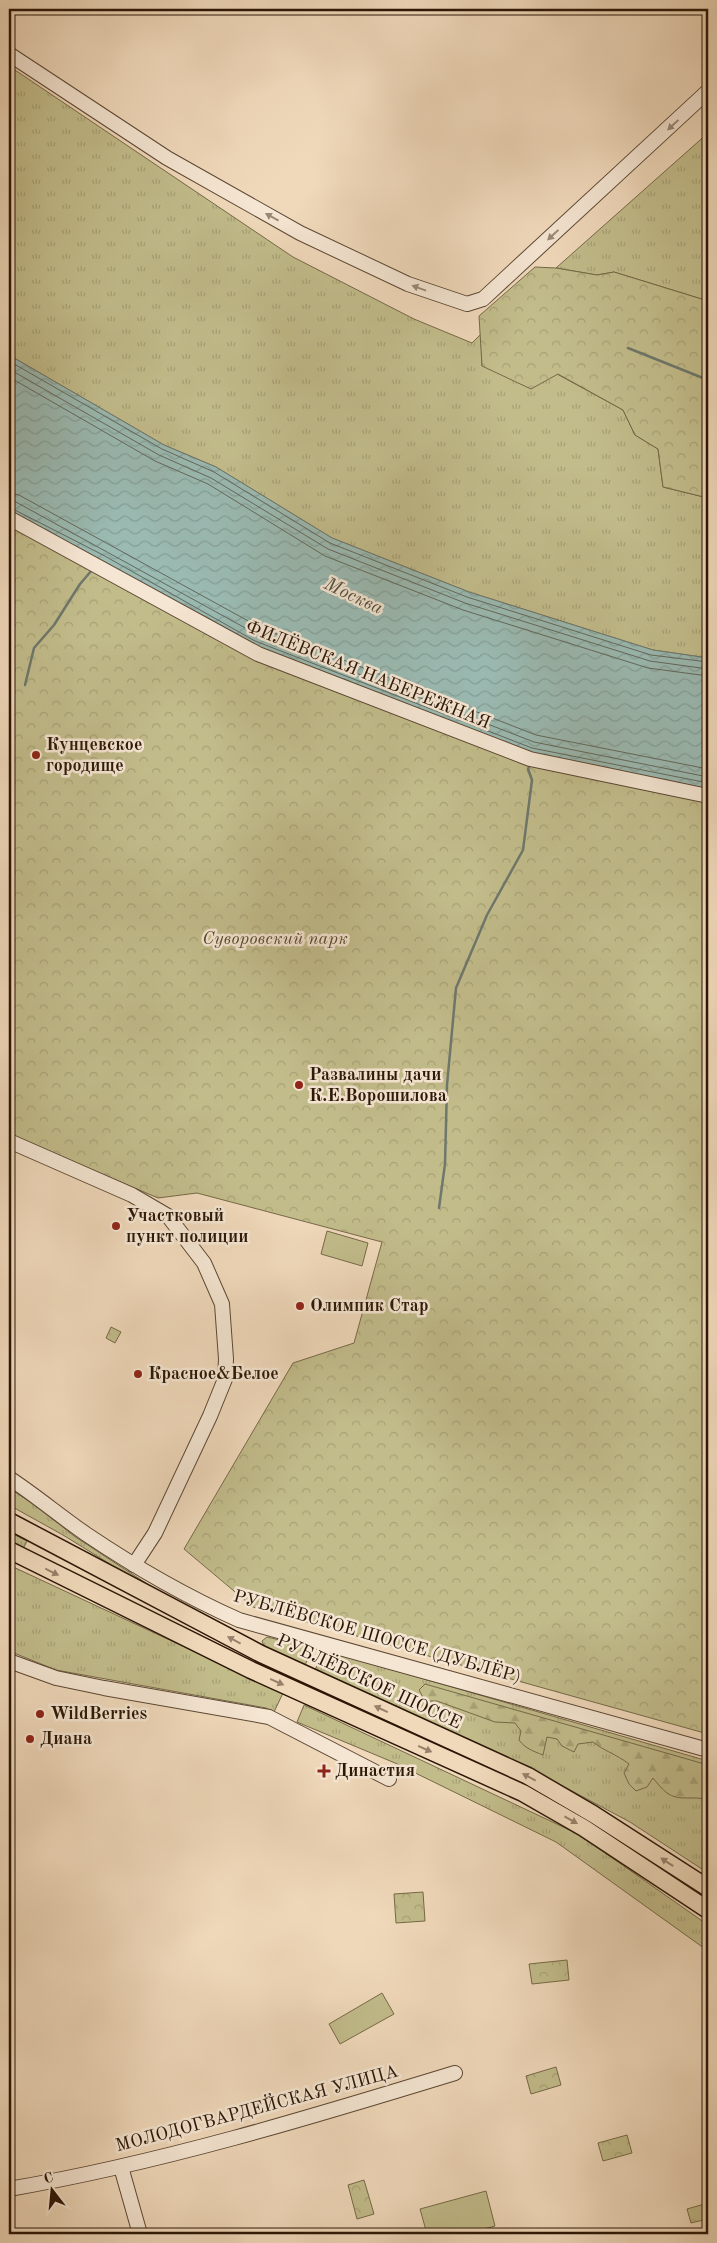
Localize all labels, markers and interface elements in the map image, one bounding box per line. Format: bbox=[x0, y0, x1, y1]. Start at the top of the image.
one-way arrow bbox=[667, 119, 679, 131]
one-way arrow bbox=[266, 213, 279, 222]
one-way arrow bbox=[546, 229, 559, 240]
one-way arrow bbox=[411, 284, 426, 291]
water label: Москва bbox=[320, 575, 385, 619]
street label: ФИЛЁВСКАЯ НАБЕРЕЖНАЯ bbox=[243, 615, 494, 732]
place label: Кунцевское городище bbox=[46, 736, 142, 775]
marker: Кунцевское городище bbox=[30, 749, 42, 761]
park label: Суворовский парк bbox=[202, 930, 348, 948]
place label: Развалины дачи К.Е.Ворошилова bbox=[309, 1066, 447, 1105]
marker: Развалины дачи К.Е.Ворошилова bbox=[293, 1079, 305, 1091]
place label: Участковый пункт полиции bbox=[126, 1207, 249, 1246]
marker: Участковый пункт полиции bbox=[110, 1220, 122, 1232]
place label: Олимпик Стар bbox=[310, 1297, 429, 1315]
marker: Олимпик Стар bbox=[294, 1300, 306, 1312]
place label: Красное&Белое bbox=[148, 1365, 279, 1383]
marker: Красное&Белое bbox=[132, 1368, 144, 1380]
one-way arrow bbox=[45, 1568, 60, 1576]
street label: РУБЛЁВСКОЕ ШОССЕ (ДУБЛЁР) bbox=[231, 1585, 523, 1689]
street label: РУБЛЁВСКОЕ ШОССЕ bbox=[273, 1630, 465, 1734]
one-way arrow bbox=[227, 1636, 241, 1644]
one-way arrow bbox=[270, 1678, 284, 1686]
place label: WildBerries bbox=[50, 1705, 147, 1723]
one-way arrow bbox=[374, 1705, 388, 1713]
marker: WildBerries bbox=[34, 1708, 46, 1720]
place label: Диана bbox=[40, 1730, 92, 1748]
marker: Диана bbox=[24, 1733, 36, 1745]
one-way arrow bbox=[418, 1745, 432, 1753]
place label: Династия bbox=[335, 1762, 415, 1780]
marker: Династия bbox=[317, 1764, 331, 1778]
one-way arrow bbox=[521, 1773, 536, 1781]
one-way arrow bbox=[564, 1816, 578, 1824]
one-way arrow bbox=[661, 1857, 674, 1866]
street label: МОЛОДОГВАРДЕЙСКАЯ УЛИЦА bbox=[113, 2059, 401, 2155]
north arrow bbox=[28, 2166, 78, 2216]
text: С bbox=[42, 2170, 55, 2186]

